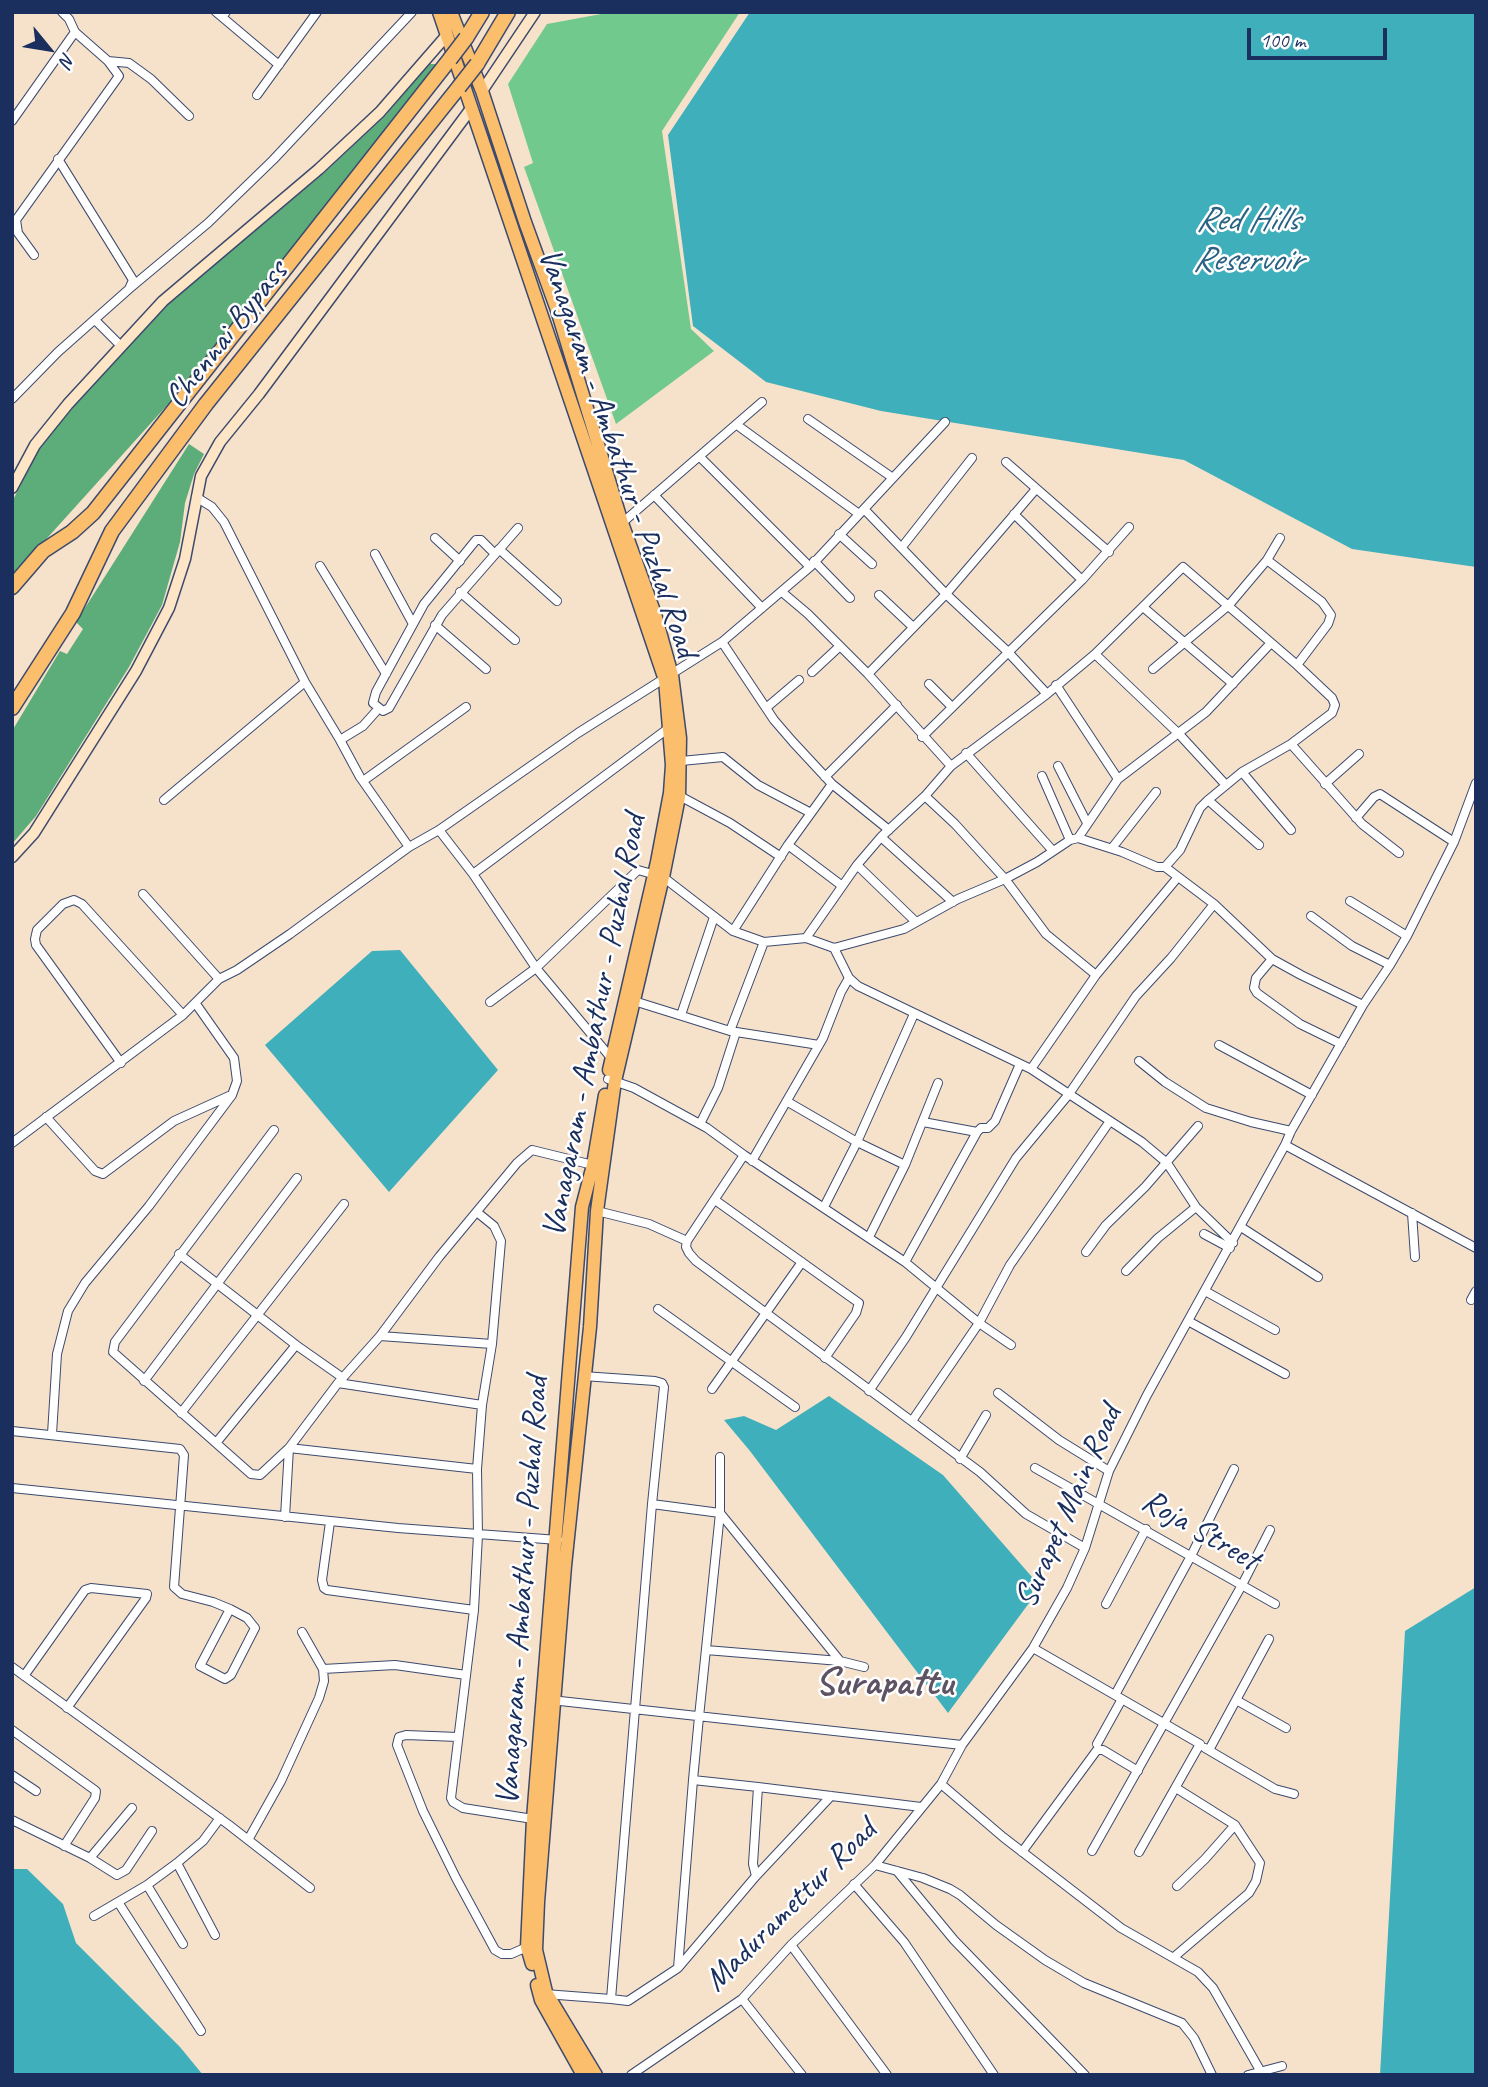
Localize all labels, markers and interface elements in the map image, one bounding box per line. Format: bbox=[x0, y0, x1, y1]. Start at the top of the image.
north arrow bbox=[14, 14, 84, 84]
scale bar bbox=[1250, 14, 1390, 58]
text: 100 m bbox=[1260, 27, 1305, 53]
text: N bbox=[54, 48, 81, 71]
water label: Red Hills Reservoir bbox=[1193, 200, 1301, 282]
street label: Vanagaram - Ambathur - Puzhal Road bbox=[528, 243, 706, 663]
street label: Chennai Bypass bbox=[157, 253, 297, 417]
street label: Vanagaram - Ambathur - Puzhal Road bbox=[535, 811, 655, 1241]
street label: Vanagaram - Ambathur - Puzhal Road bbox=[488, 1375, 558, 1807]
street label: Surapet Main Road bbox=[1007, 1400, 1131, 1614]
street label: Roja Street bbox=[1134, 1482, 1266, 1580]
district label: Surapattu bbox=[815, 1660, 953, 1708]
street label: Maduramettur Road bbox=[697, 1812, 885, 2000]

